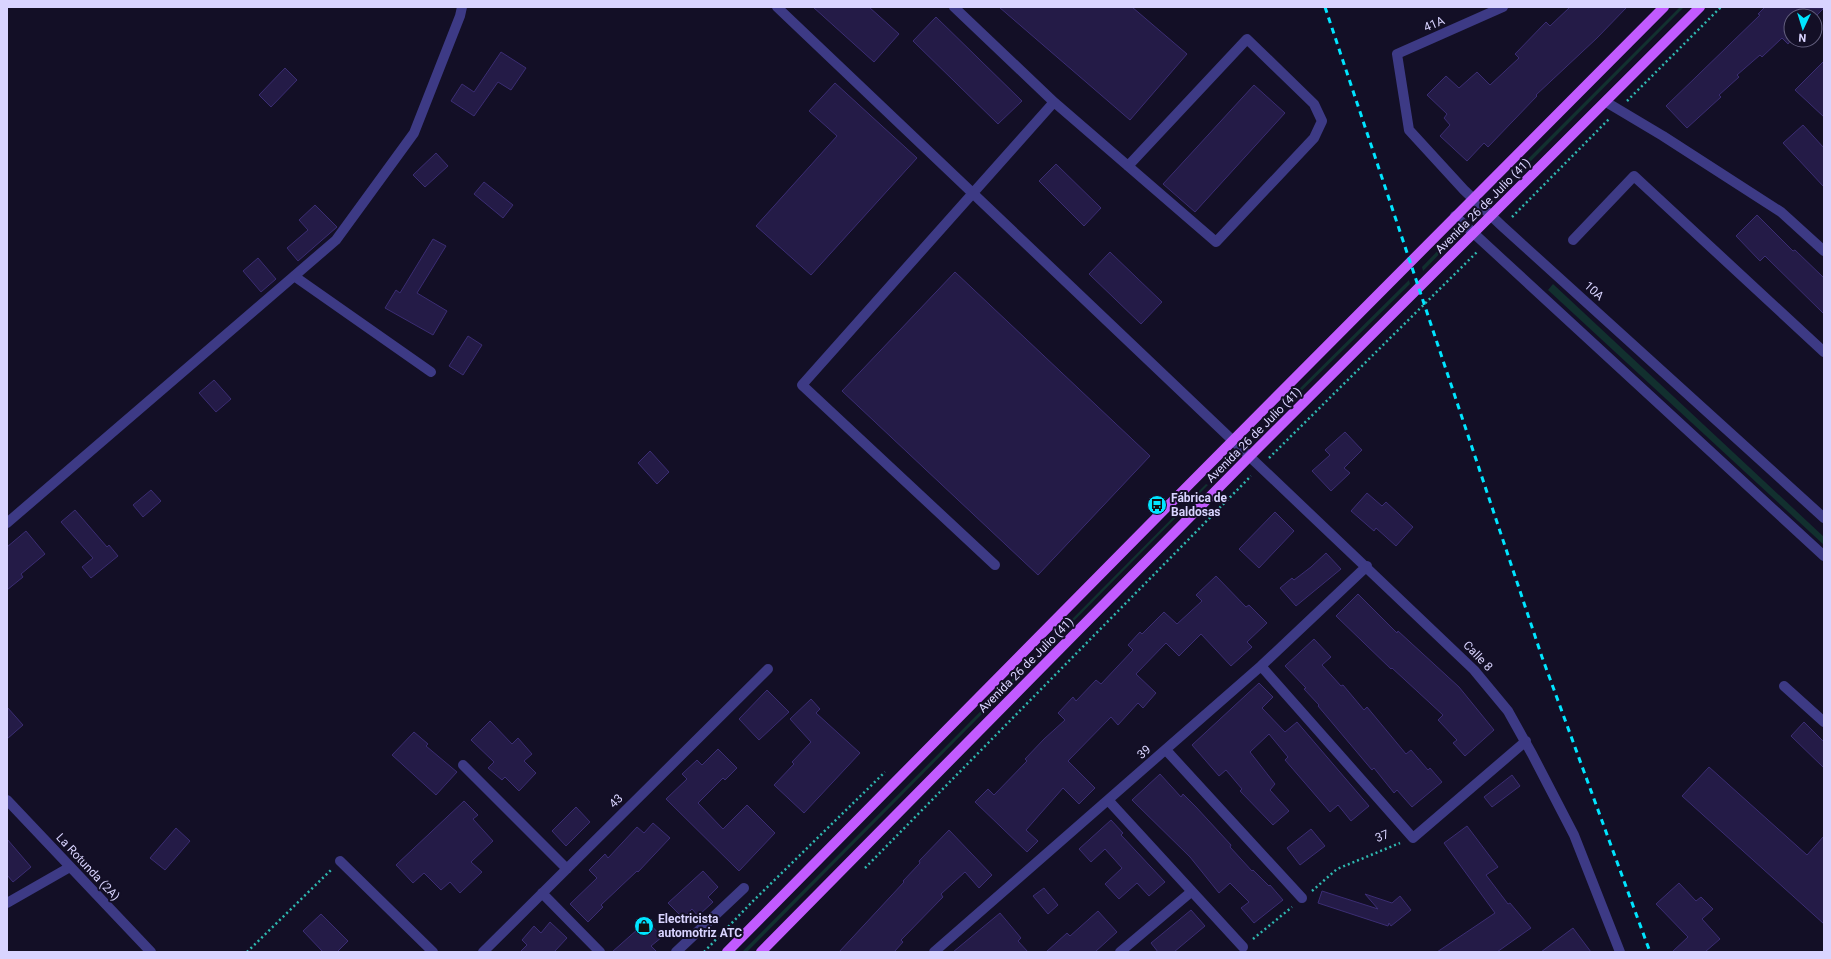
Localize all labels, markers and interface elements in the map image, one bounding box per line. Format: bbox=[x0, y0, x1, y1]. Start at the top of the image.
north arrow bbox=[1783, 8, 1823, 48]
street label: 41A bbox=[1421, 13, 1447, 35]
text: N bbox=[1798, 31, 1807, 44]
street label: Avenida 26 de Julio (41) bbox=[1433, 156, 1533, 256]
street label: 10A bbox=[1581, 279, 1607, 303]
street label: Avenida 26 de Julio (41) bbox=[1204, 385, 1304, 485]
place label: Fábrica de Baldosas bbox=[1171, 491, 1228, 519]
bus stop icon: Fábrica de Baldosas bbox=[1146, 494, 1168, 516]
street label: Avenida 26 de Julio (41) bbox=[976, 615, 1076, 715]
street label: Calle 8 bbox=[1460, 638, 1496, 674]
street label: 39 bbox=[1134, 742, 1154, 762]
street label: 43 bbox=[606, 791, 626, 811]
street label: 37 bbox=[1373, 827, 1391, 845]
street label: La Rotunda (2A) bbox=[53, 831, 123, 903]
place label: Electricista automotriz ATC bbox=[658, 912, 742, 940]
shop icon: Electricista automotriz ATC bbox=[633, 915, 655, 937]

